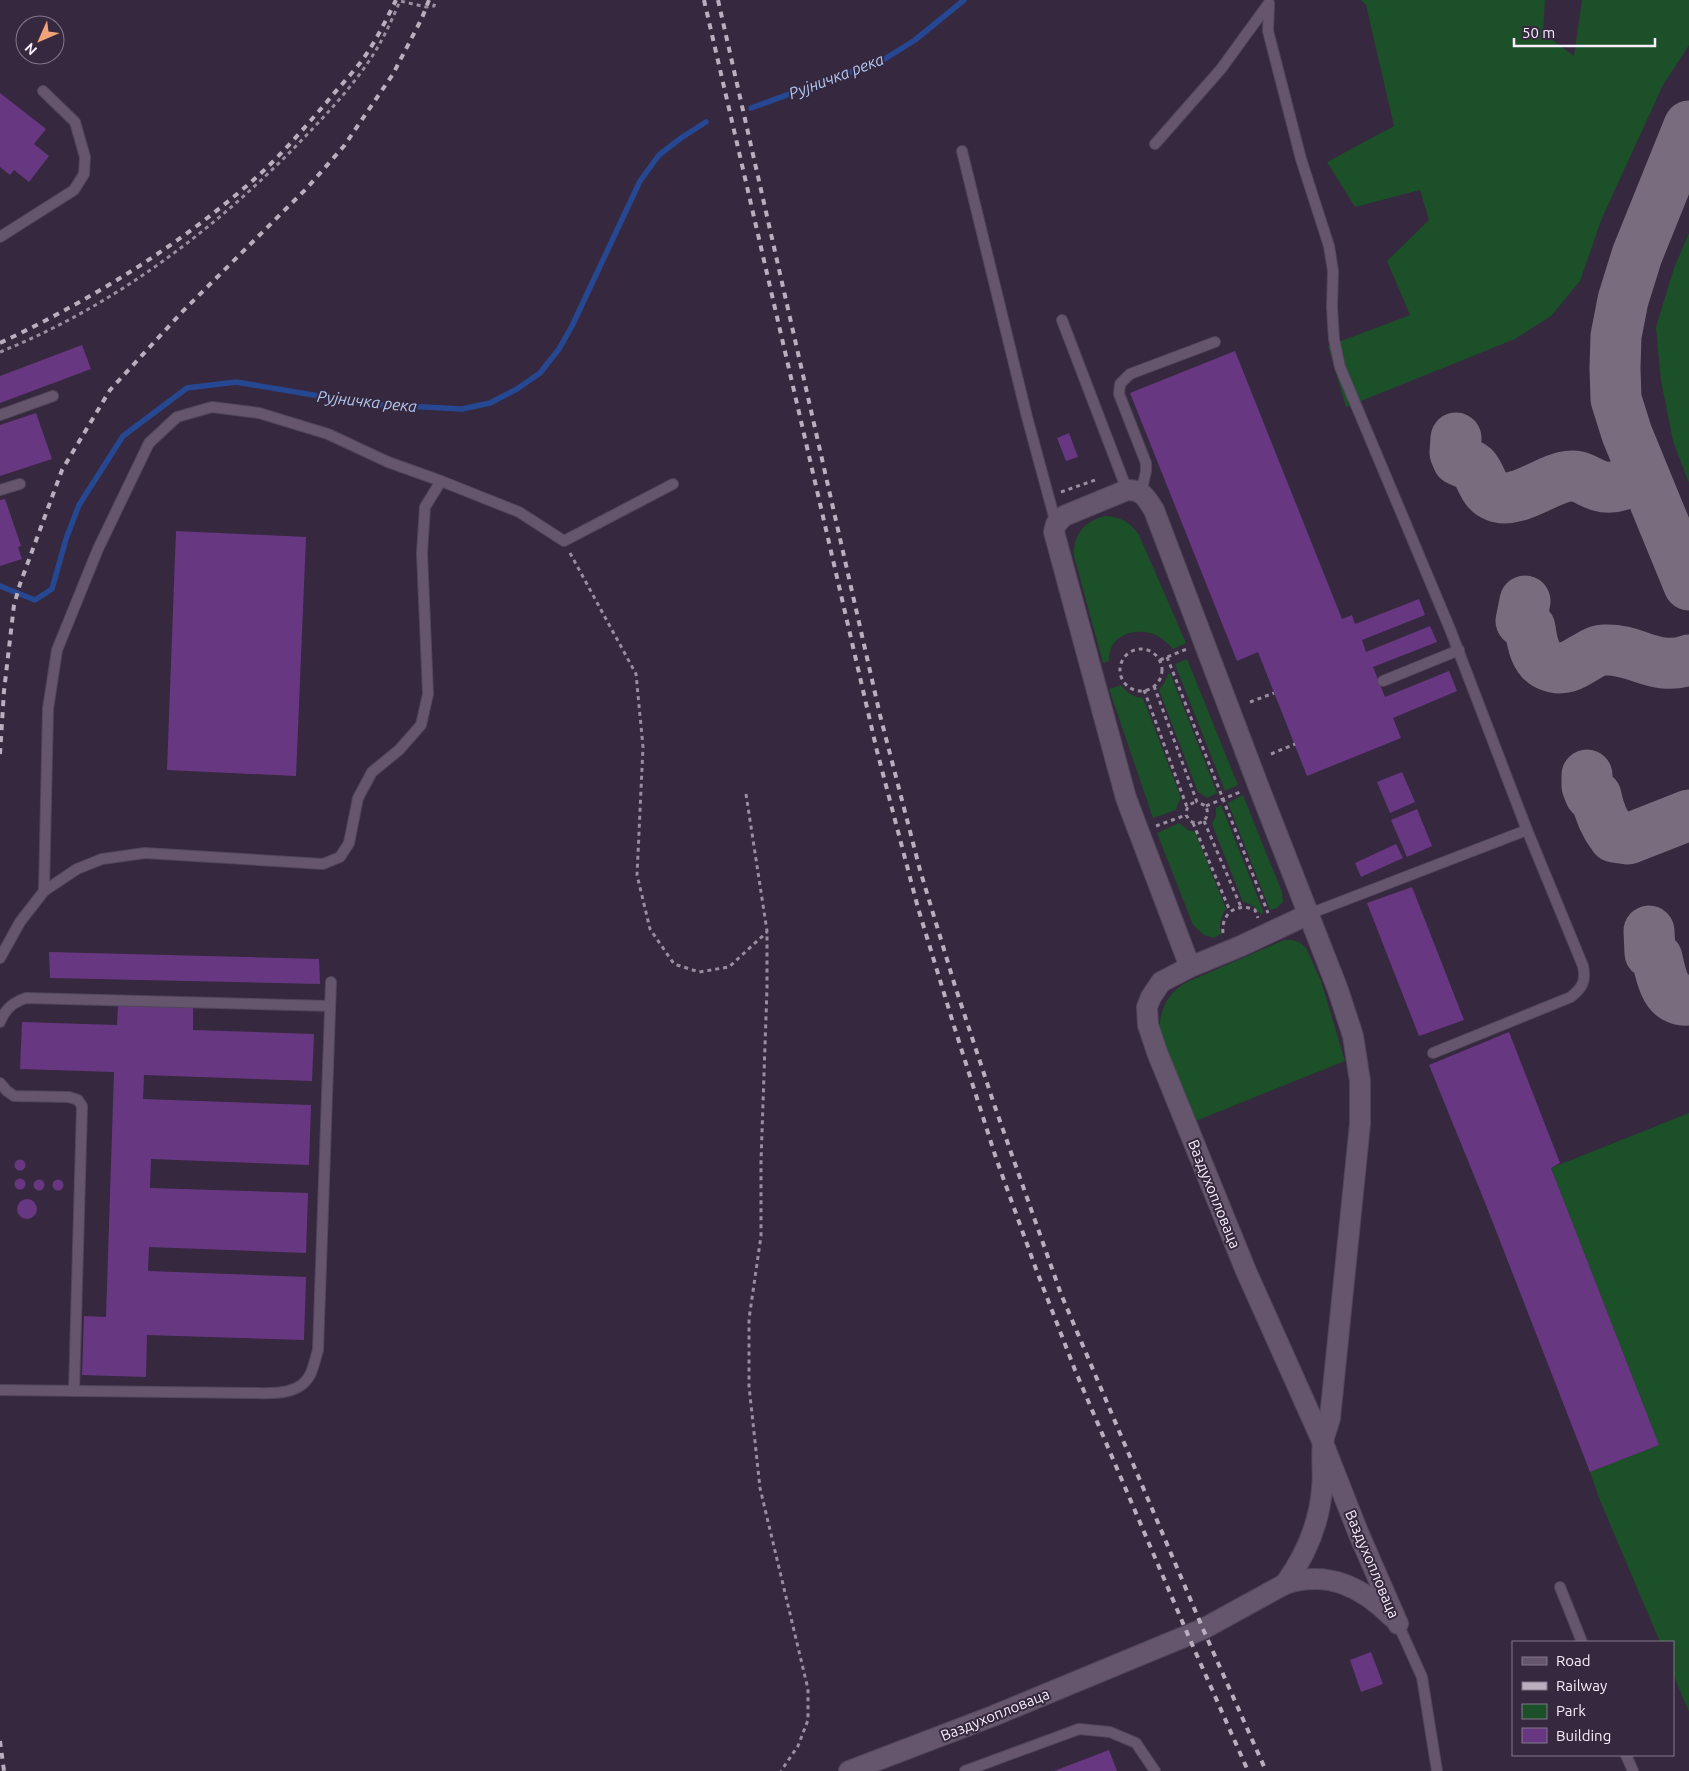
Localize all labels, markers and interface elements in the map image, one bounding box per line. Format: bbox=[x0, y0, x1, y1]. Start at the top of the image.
north arrow bbox=[15, 15, 65, 65]
scale bar bbox=[1514, 15, 1655, 47]
text: 50 m bbox=[1522, 24, 1555, 41]
text: N bbox=[21, 40, 40, 59]
water label: Рујничка река bbox=[786, 49, 886, 102]
water label: Рујничка река bbox=[316, 387, 418, 415]
street label: Ваздухопловаца bbox=[1185, 1137, 1244, 1251]
street label: Ваздухопловаца bbox=[1342, 1507, 1403, 1620]
legend bbox=[1512, 1641, 1674, 1756]
text: Road bbox=[1556, 1652, 1591, 1669]
text: Railway bbox=[1556, 1677, 1607, 1694]
street label: Ваздухопловаца bbox=[938, 1685, 1052, 1744]
text: Park bbox=[1556, 1702, 1586, 1719]
text: Building bbox=[1556, 1727, 1611, 1744]

